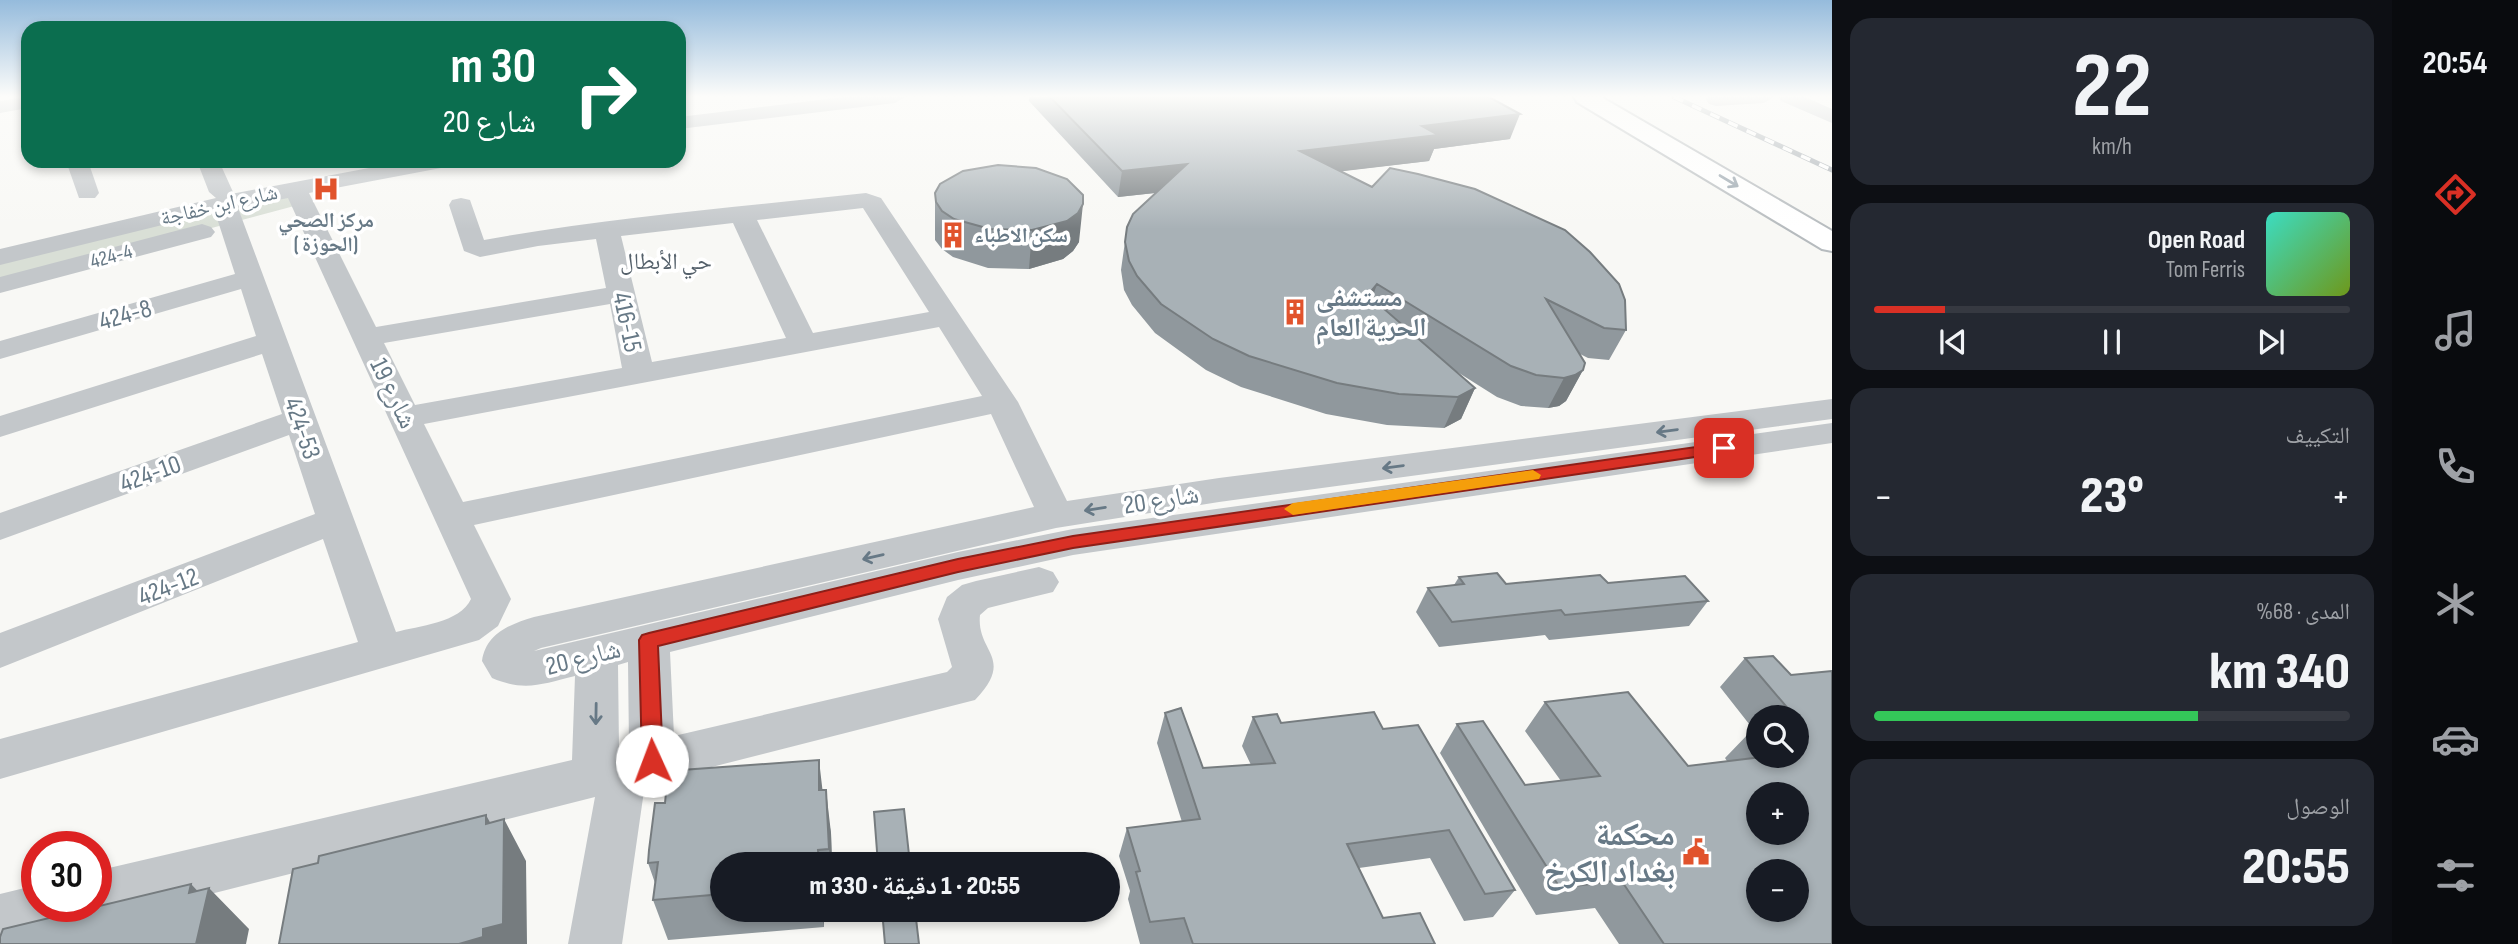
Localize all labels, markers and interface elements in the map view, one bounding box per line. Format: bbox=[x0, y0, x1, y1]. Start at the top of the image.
text: 22 bbox=[2072, 33, 2152, 142]
text: 30 m bbox=[451, 38, 536, 97]
text: 20:54 bbox=[2423, 44, 2487, 83]
icon: right bbox=[560, 49, 651, 140]
text: شارع 20 bbox=[443, 103, 536, 142]
text: km/h bbox=[2092, 133, 2132, 161]
icon: directions bbox=[2431, 170, 2480, 219]
hospital icon: مركز الصحي ( الحوزة) bbox=[311, 174, 341, 204]
one-way arrow bbox=[1718, 174, 1738, 188]
street label: شارع ابن خفاجة bbox=[158, 180, 280, 231]
place label: مركز الصحي ( الحوزة) bbox=[278, 208, 374, 257]
building icon: سكن الاطباء bbox=[938, 220, 968, 250]
place label: سكن الاطباء bbox=[974, 223, 1068, 248]
text: Open Road bbox=[2148, 225, 2245, 256]
street label: 424-4 bbox=[87, 239, 135, 274]
district label: حي الأبطال bbox=[620, 248, 712, 280]
text: Tom Ferris bbox=[2166, 256, 2245, 284]
place label: مستشفى الحرية العام bbox=[1316, 283, 1427, 345]
street label: 416-15 bbox=[605, 289, 648, 355]
street label: 424-8 bbox=[95, 293, 155, 338]
building icon: مستشفى الحرية العام bbox=[1280, 297, 1310, 327]
icon: music bbox=[2431, 306, 2480, 355]
icon: previous bbox=[1934, 323, 1972, 361]
icon: pause bbox=[2093, 323, 2131, 361]
icon: next bbox=[2252, 323, 2290, 361]
street label: شارع 19 bbox=[362, 354, 423, 434]
street label: 424-53 bbox=[277, 394, 327, 463]
pin bbox=[1694, 418, 1754, 478]
text: التكييف bbox=[2285, 422, 2350, 450]
one-way arrow bbox=[1656, 424, 1679, 437]
icon: arrive bbox=[1705, 429, 1743, 467]
icon: phone bbox=[2431, 442, 2480, 491]
street label: 424-10 bbox=[116, 449, 185, 500]
one-way arrow bbox=[1382, 461, 1405, 474]
text: 23° bbox=[2080, 465, 2144, 528]
text: − bbox=[1874, 475, 1893, 520]
text: + bbox=[2331, 475, 2350, 520]
street label: شارع 20 bbox=[1121, 479, 1201, 522]
one-way arrow bbox=[1084, 503, 1107, 516]
one-way arrow bbox=[862, 550, 885, 564]
street label: 424-12 bbox=[134, 562, 203, 613]
icon: climate bbox=[2431, 579, 2480, 628]
text: المدى · 68% bbox=[2256, 598, 2350, 626]
street label: شارع 20 bbox=[543, 634, 624, 683]
text: 340 km bbox=[2209, 641, 2350, 704]
one-way arrow bbox=[589, 702, 602, 725]
map controls bbox=[1746, 705, 1809, 922]
button: search bbox=[1746, 705, 1809, 768]
icon: car bbox=[2431, 715, 2480, 764]
position arrow bbox=[615, 724, 689, 798]
button: + bbox=[1746, 782, 1809, 845]
text: الوصول bbox=[2286, 793, 2350, 821]
place label: محكمة بغداد الكرخ bbox=[1544, 816, 1675, 892]
speed limit sign: 30 bbox=[21, 831, 112, 922]
text: 20:55 bbox=[2242, 836, 2350, 899]
public building icon: محكمة بغداد الكرخ bbox=[1681, 837, 1711, 867]
icon: filters bbox=[2431, 851, 2480, 900]
button: − bbox=[1746, 859, 1809, 922]
text: 20:55 · 1 دقيقة · 330 m bbox=[810, 871, 1020, 902]

